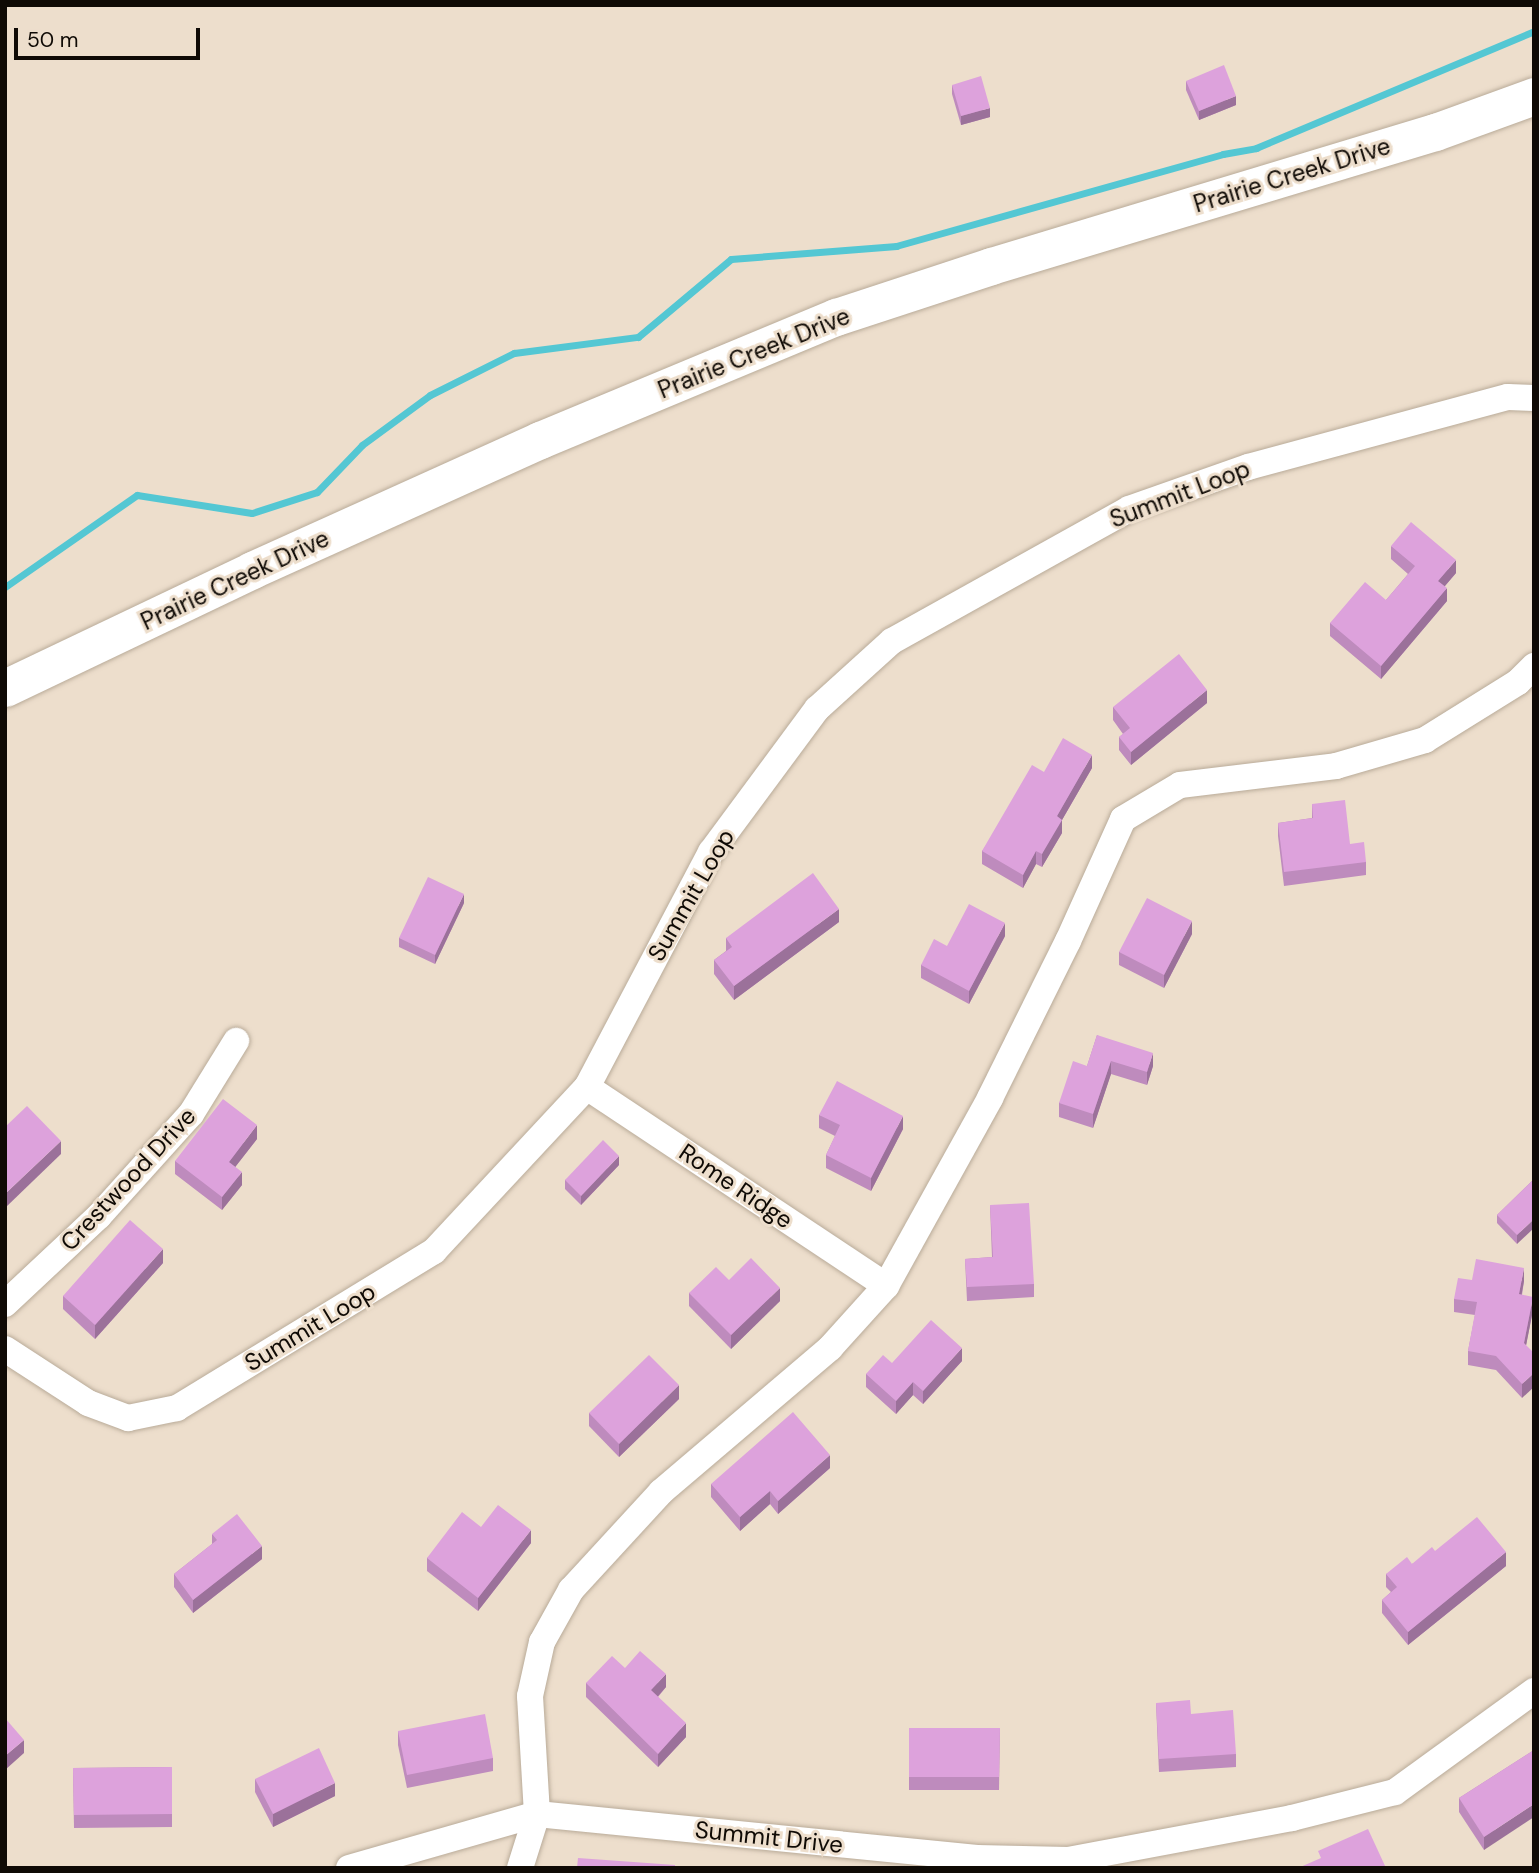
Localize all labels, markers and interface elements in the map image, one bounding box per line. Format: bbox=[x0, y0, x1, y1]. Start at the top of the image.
scale bar bbox=[18, 14, 203, 58]
text: 50 m bbox=[27, 26, 78, 54]
street label: Prairie Creek Drive bbox=[1190, 131, 1394, 219]
street label: Prairie Creek Drive bbox=[654, 301, 854, 405]
street label: Summit Loop bbox=[1106, 454, 1254, 534]
street label: Prairie Creek Drive bbox=[136, 524, 334, 636]
street label: Summit Loop bbox=[642, 824, 740, 966]
street label: Crestwood Drive bbox=[54, 1102, 202, 1256]
street label: Rome Ridge bbox=[674, 1137, 798, 1235]
street label: Summit Loop bbox=[239, 1277, 381, 1377]
street label: Summit Drive bbox=[693, 1815, 845, 1859]

